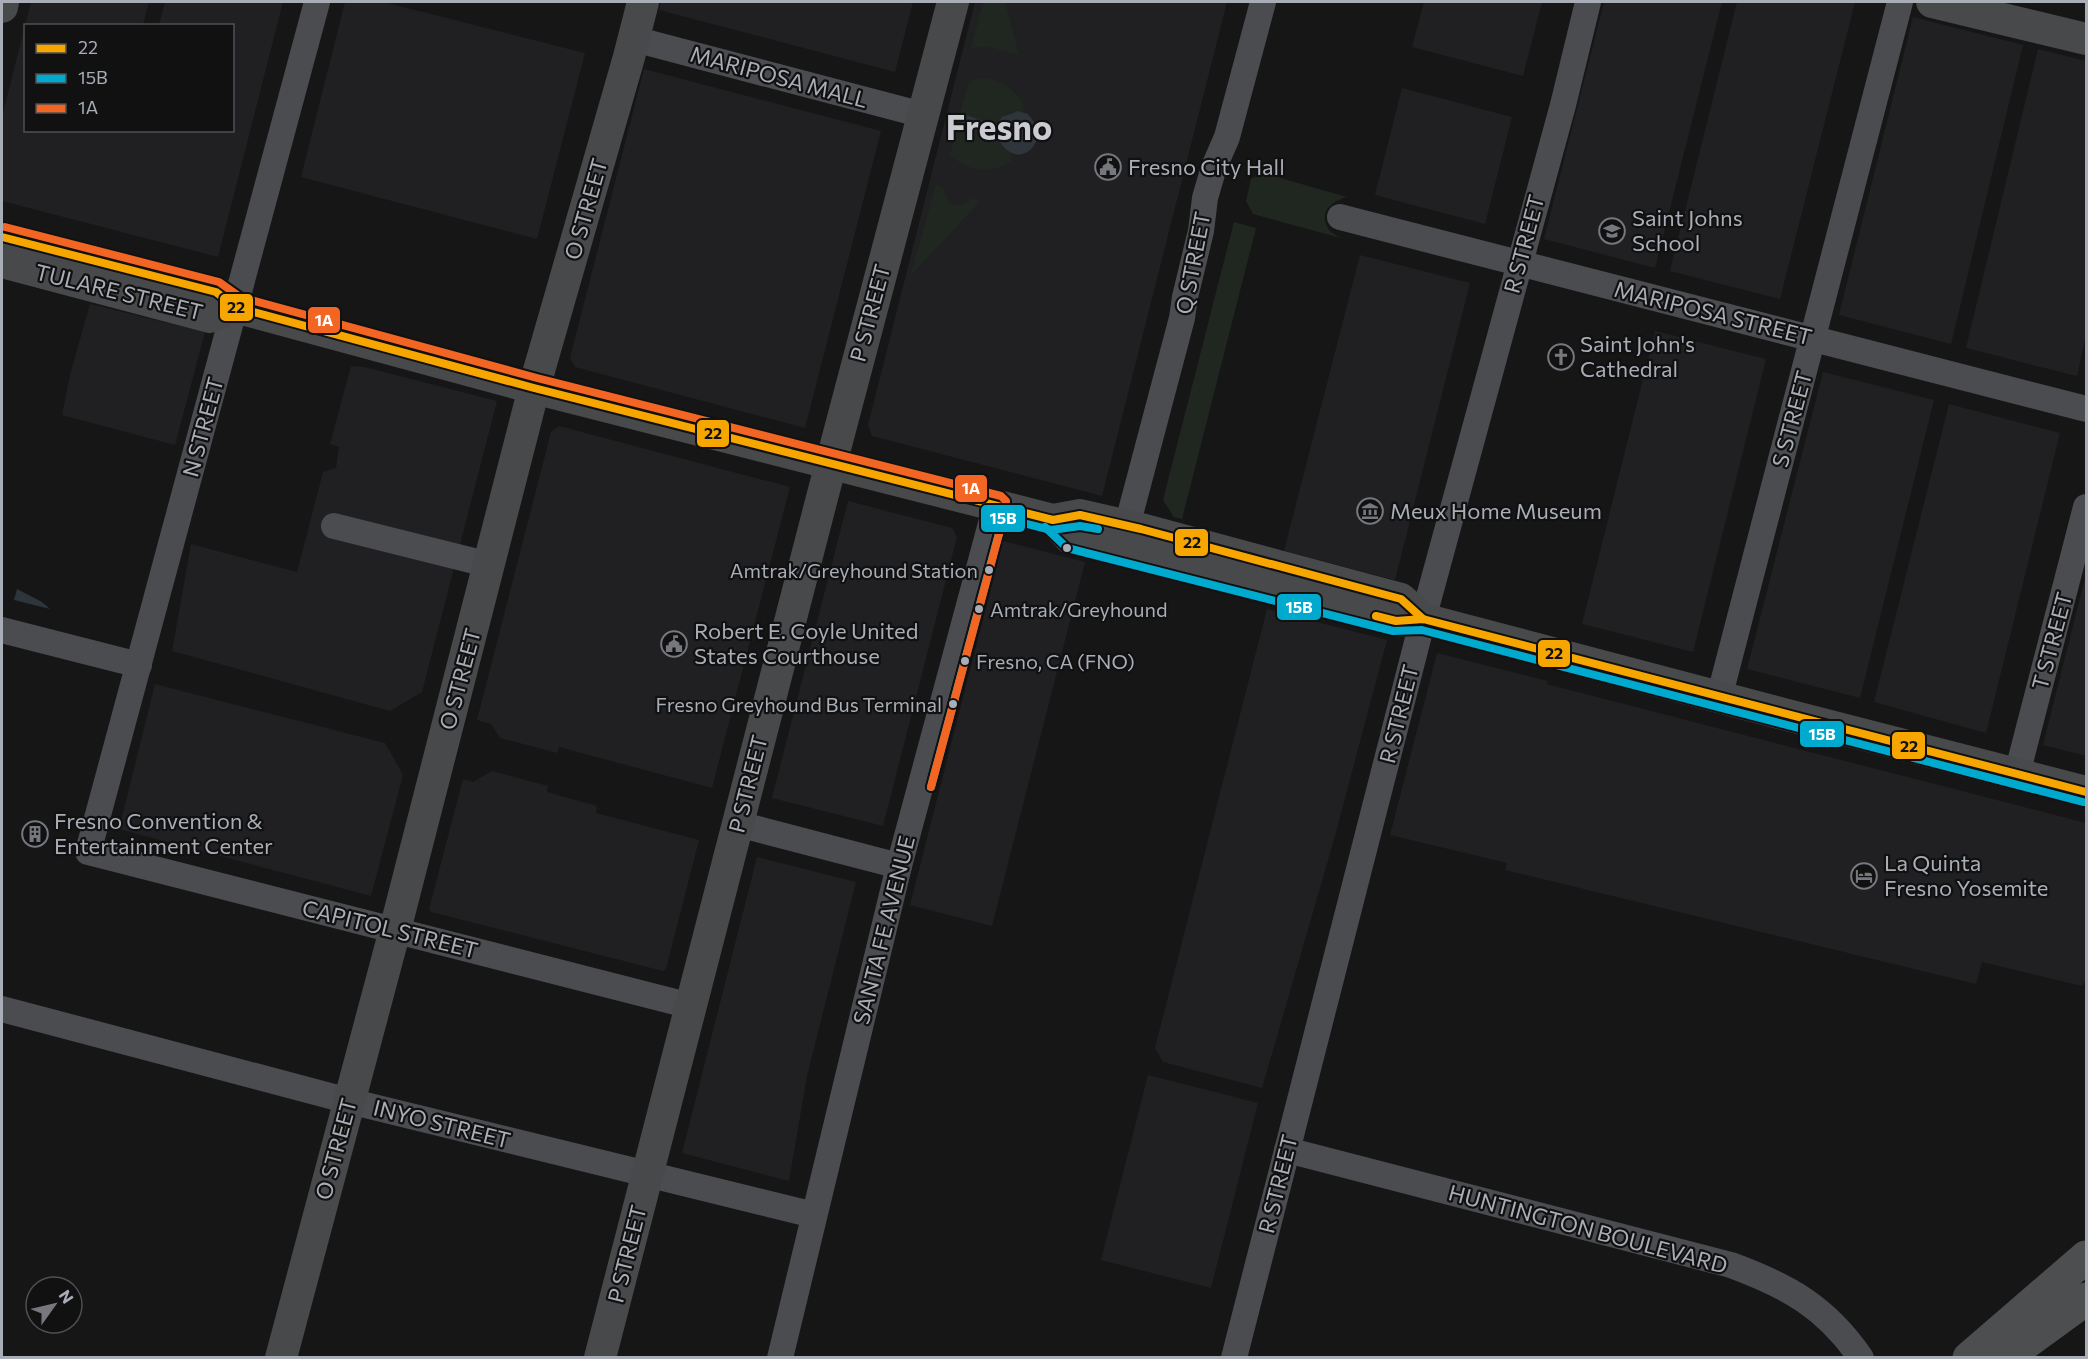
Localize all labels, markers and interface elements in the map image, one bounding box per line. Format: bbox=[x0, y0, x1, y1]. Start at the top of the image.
legend bbox=[24, 24, 234, 132]
text: 22 bbox=[78, 36, 98, 58]
street label: MARIPOSA MALL bbox=[687, 40, 871, 113]
text: 15B bbox=[78, 66, 108, 88]
text: 1A bbox=[78, 96, 98, 118]
district label: Fresno bbox=[946, 105, 1052, 147]
public building icon: Fresno City Hall bbox=[1093, 152, 1123, 182]
place label: Fresno City Hall bbox=[1128, 153, 1285, 180]
street label: O STREET bbox=[558, 155, 613, 263]
street label: R STREET bbox=[1497, 192, 1550, 296]
place label: Saint Johns School bbox=[1632, 204, 1743, 256]
street label: Q STREET bbox=[1169, 209, 1216, 316]
school or university icon: Saint Johns School bbox=[1597, 216, 1627, 246]
street label: TULARE STREET bbox=[33, 258, 206, 325]
street label: P STREET bbox=[844, 261, 895, 365]
street label: MARIPOSA STREET bbox=[1611, 275, 1815, 350]
line badge: 22 bbox=[219, 293, 254, 322]
text: 22 bbox=[227, 297, 245, 316]
line badge: 1A bbox=[307, 306, 341, 334]
text: 1A bbox=[315, 310, 334, 329]
place label: Saint John's Cathedral bbox=[1580, 330, 1695, 382]
church icon: Saint John's Cathedral bbox=[1546, 342, 1576, 372]
street label: S STREET bbox=[1766, 368, 1817, 470]
street label: N STREET bbox=[176, 374, 229, 480]
line badge: 22 bbox=[696, 419, 730, 448]
text: 22 bbox=[704, 423, 722, 442]
line badge: 1A bbox=[954, 474, 988, 503]
text: 1A bbox=[962, 478, 981, 497]
museum icon: Meux Home Museum bbox=[1355, 496, 1385, 526]
place label: Meux Home Museum bbox=[1390, 497, 1602, 524]
line badge: 15B bbox=[980, 504, 1026, 533]
text: 15B bbox=[989, 508, 1017, 527]
line badge: 22 bbox=[1174, 528, 1209, 557]
text: 22 bbox=[1183, 532, 1201, 551]
unlabelled marker bbox=[1061, 542, 1073, 554]
place label: Amtrak/Greyhound Station bbox=[730, 558, 978, 582]
marker: Amtrak/Greyhound Station bbox=[983, 564, 995, 576]
street label: T STREET bbox=[2026, 589, 2077, 693]
line badge: 15B bbox=[1276, 593, 1322, 621]
place label: Amtrak/Greyhound bbox=[990, 597, 1167, 621]
text: 15B bbox=[1285, 597, 1313, 616]
marker: Amtrak/Greyhound bbox=[973, 603, 985, 615]
place label: Robert E. Coyle United States Courthouse bbox=[694, 617, 918, 669]
street label: O STREET bbox=[433, 625, 486, 733]
public building icon: Robert E. Coyle United States Courthouse bbox=[659, 629, 689, 659]
line badge: 22 bbox=[1537, 639, 1571, 668]
text: 22 bbox=[1545, 643, 1563, 662]
place label: Fresno, CA (FNO) bbox=[976, 649, 1135, 673]
marker: Fresno, CA (FNO) bbox=[959, 655, 971, 667]
street label: R STREET bbox=[1373, 662, 1424, 766]
place label: Fresno Greyhound Bus Terminal bbox=[656, 692, 942, 716]
marker: Fresno Greyhound Bus Terminal bbox=[947, 698, 959, 710]
line badge: 15B bbox=[1799, 720, 1845, 748]
text: 15B bbox=[1808, 724, 1836, 743]
line badge: 22 bbox=[1891, 731, 1926, 760]
street label: P STREET bbox=[722, 732, 773, 836]
text: 22 bbox=[1900, 736, 1918, 755]
place label: Fresno Convention & Entertainment Center bbox=[54, 807, 273, 859]
building icon: Fresno Convention & Entertainment Center bbox=[20, 819, 50, 849]
street label: SANTA FE AVENUE bbox=[847, 833, 920, 1027]
place label: La Quinta Fresno Yosemite bbox=[1884, 849, 2048, 901]
hotel icon: La Quinta Fresno Yosemite bbox=[1849, 861, 1879, 891]
street label: CAPITOL STREET bbox=[299, 894, 481, 963]
street label: INYO STREET bbox=[371, 1093, 513, 1154]
street label: O STREET bbox=[309, 1095, 362, 1203]
street label: R STREET bbox=[1252, 1132, 1303, 1236]
street label: HUNTINGTON BOULEVARD bbox=[1446, 1178, 1730, 1279]
street label: P STREET bbox=[601, 1202, 652, 1306]
north arrow bbox=[24, 1275, 84, 1335]
text: N bbox=[56, 1286, 78, 1307]

